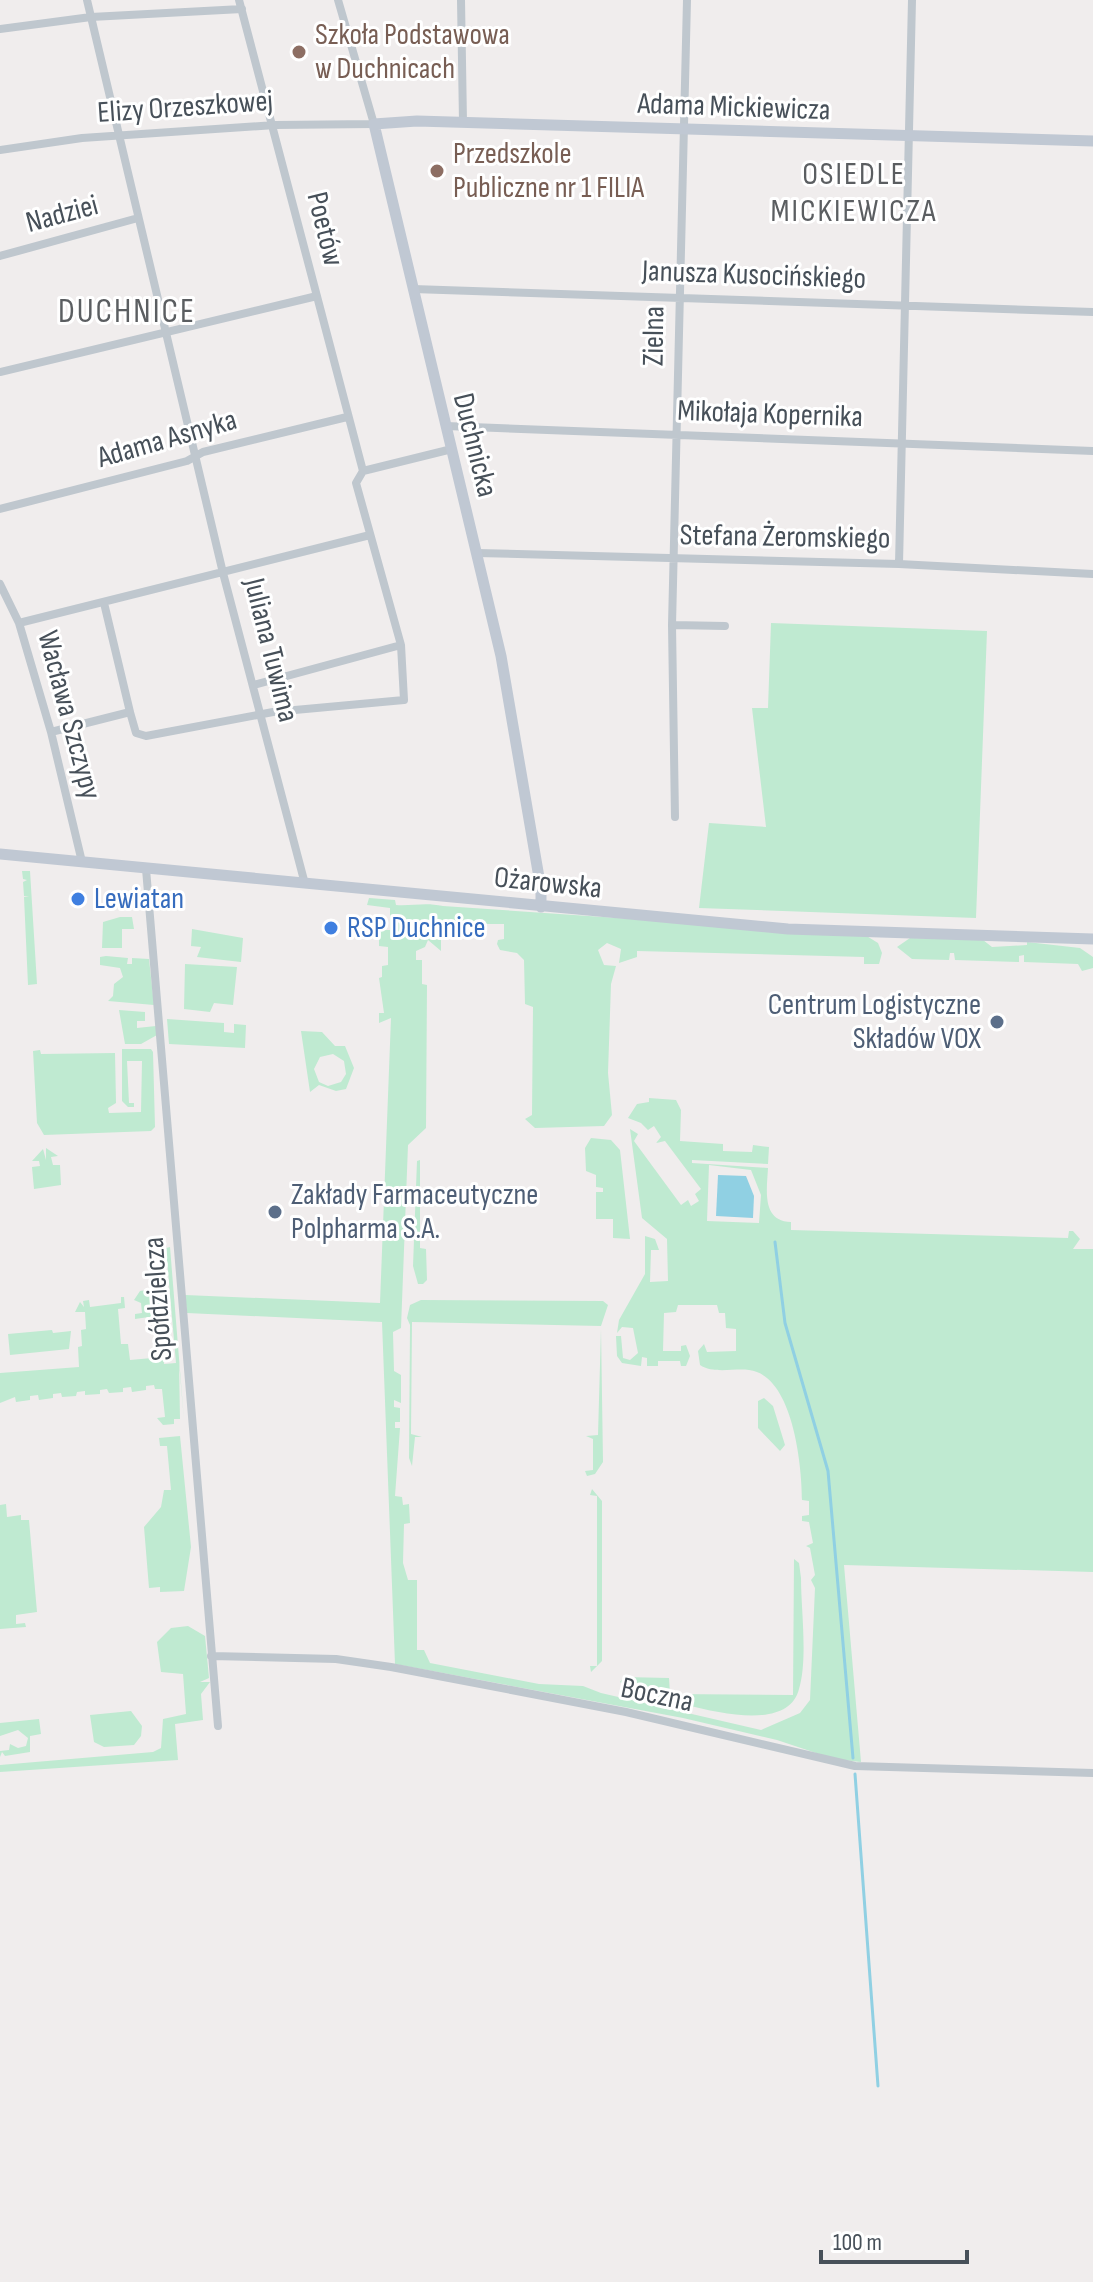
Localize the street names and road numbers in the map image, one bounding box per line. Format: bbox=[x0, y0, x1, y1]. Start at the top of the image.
street label: Elizy Orzeszkowej bbox=[96, 83, 274, 131]
street label: Adama Mickiewicza bbox=[636, 86, 831, 128]
street label: Nadziei bbox=[22, 187, 102, 241]
street label: Poetów bbox=[298, 188, 352, 270]
street label: Janusza Kusocińskiego bbox=[640, 253, 867, 297]
street label: Zielna bbox=[635, 306, 673, 366]
street label: Duchnicka bbox=[445, 389, 505, 501]
street label: Mikołaja Kopernika bbox=[677, 393, 863, 435]
street label: Adama Asnyka bbox=[92, 402, 241, 476]
street label: Stefana Żeromskiego bbox=[679, 517, 891, 557]
street label: Juliana Tuwima bbox=[236, 573, 306, 726]
street label: Wacława Szczypy bbox=[29, 627, 109, 804]
street label: Ożarowska bbox=[492, 859, 604, 907]
street label: Spółdzielcza bbox=[136, 1236, 180, 1362]
street label: Boczna bbox=[618, 1670, 696, 1720]

